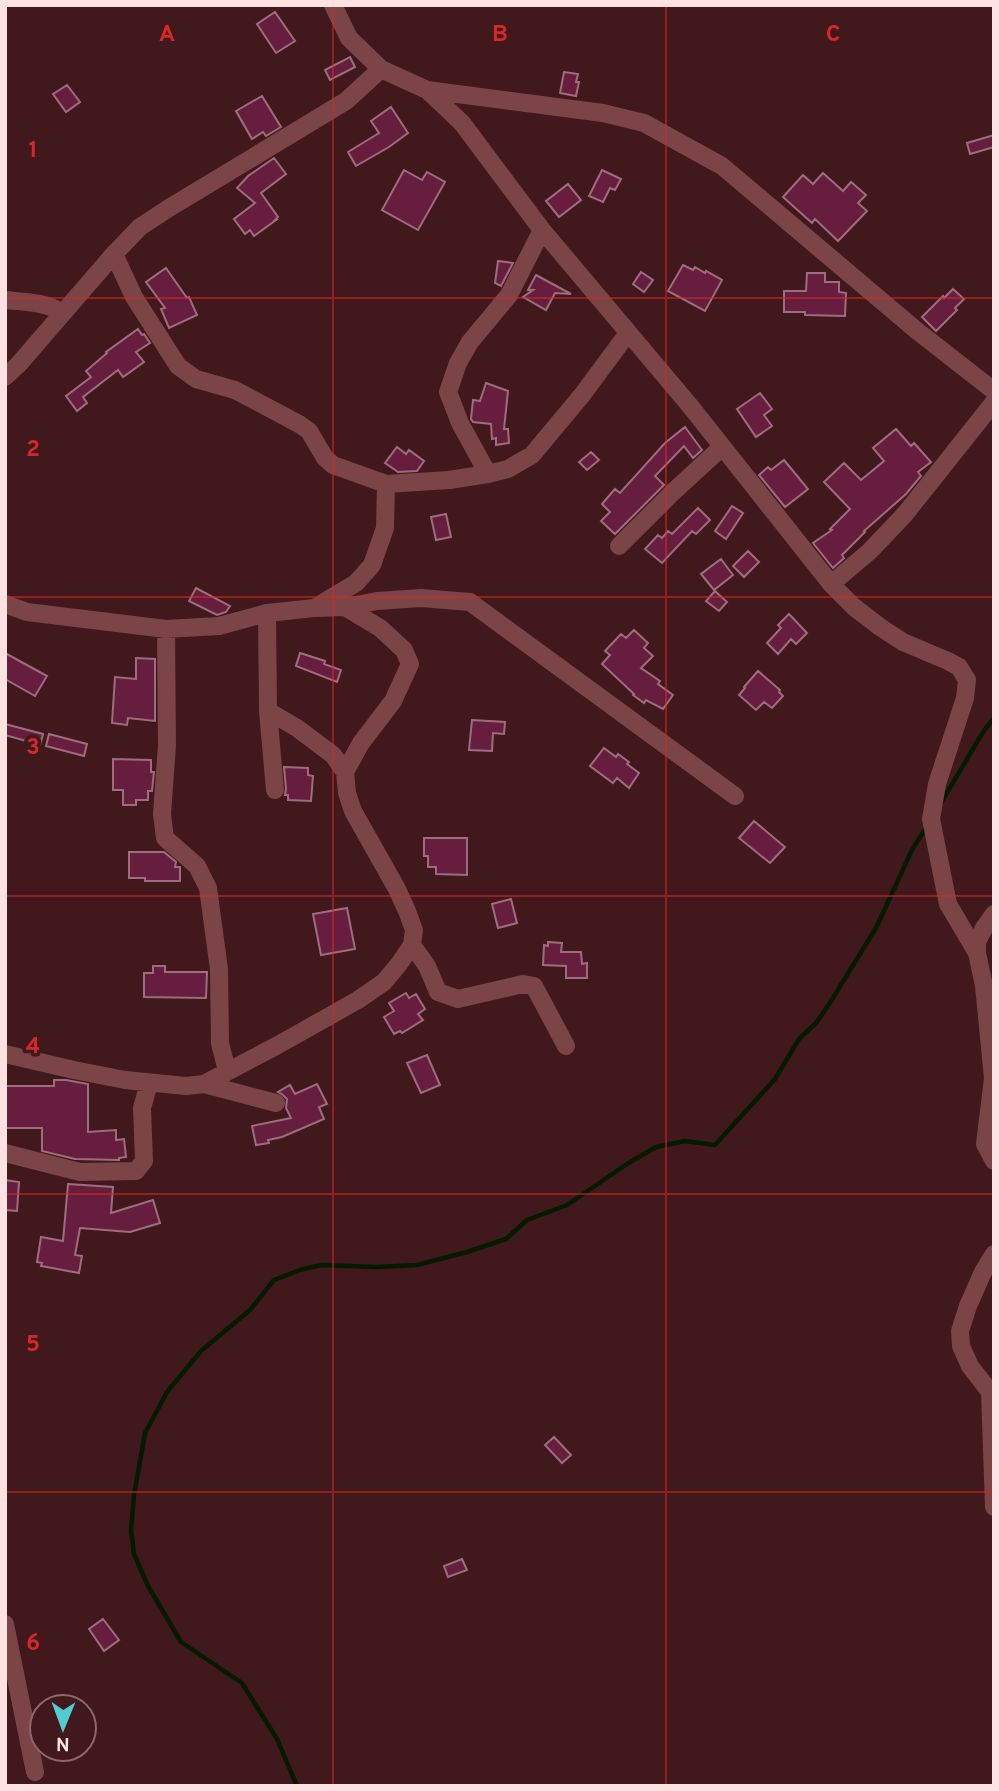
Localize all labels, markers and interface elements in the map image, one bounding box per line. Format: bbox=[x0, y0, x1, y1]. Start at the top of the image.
text: A bbox=[159, 21, 175, 50]
text: B bbox=[492, 21, 508, 50]
text: C bbox=[826, 21, 840, 50]
text: 1 bbox=[28, 137, 38, 166]
text: 2 bbox=[26, 436, 40, 465]
text: 3 bbox=[26, 734, 40, 763]
text: 4 bbox=[26, 1033, 40, 1062]
text: 5 bbox=[26, 1331, 40, 1360]
text: 6 bbox=[26, 1630, 40, 1659]
north arrow bbox=[28, 1693, 98, 1763]
text: N bbox=[56, 1731, 70, 1755]

